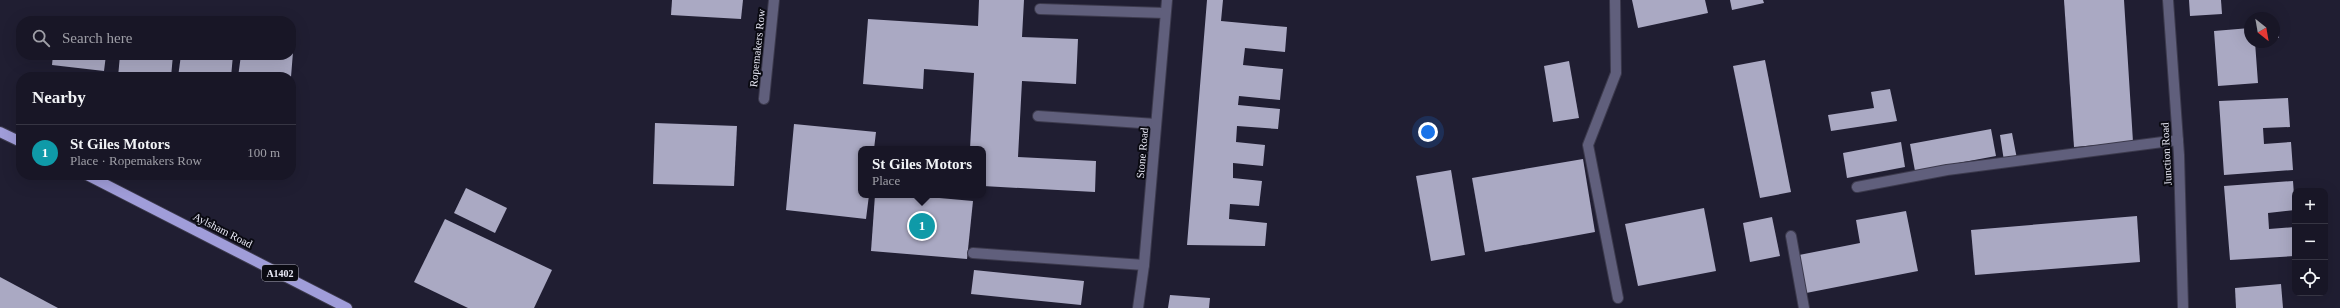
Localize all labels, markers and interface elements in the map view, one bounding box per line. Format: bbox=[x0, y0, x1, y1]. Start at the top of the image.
street label: Ropemakers Row bbox=[747, 8, 767, 88]
north arrow bbox=[2244, 12, 2280, 48]
search box bbox=[16, 16, 296, 60]
icon: search bbox=[30, 27, 52, 49]
text: Search here bbox=[62, 30, 132, 46]
text: Nearby bbox=[32, 88, 86, 107]
your location bbox=[1418, 122, 1438, 142]
street label: Junction Road bbox=[2158, 122, 2174, 186]
street label: Stone Road bbox=[1134, 127, 1150, 179]
text: St Giles Motors bbox=[70, 136, 170, 152]
text: 1 bbox=[42, 145, 48, 160]
text: 100 m bbox=[247, 145, 280, 160]
popup bbox=[858, 146, 986, 198]
text: Place · Ropemakers Row bbox=[70, 153, 202, 168]
text: St Giles Motors bbox=[872, 156, 972, 172]
text: Place bbox=[872, 173, 900, 188]
map controls bbox=[2292, 188, 2328, 296]
button: + bbox=[2292, 188, 2328, 224]
street label: Aylsham Road bbox=[191, 210, 255, 250]
pin: 1 bbox=[909, 211, 935, 241]
button: − bbox=[2292, 224, 2328, 260]
button: locate bbox=[2292, 260, 2328, 296]
road number: A1402 bbox=[262, 265, 298, 281]

